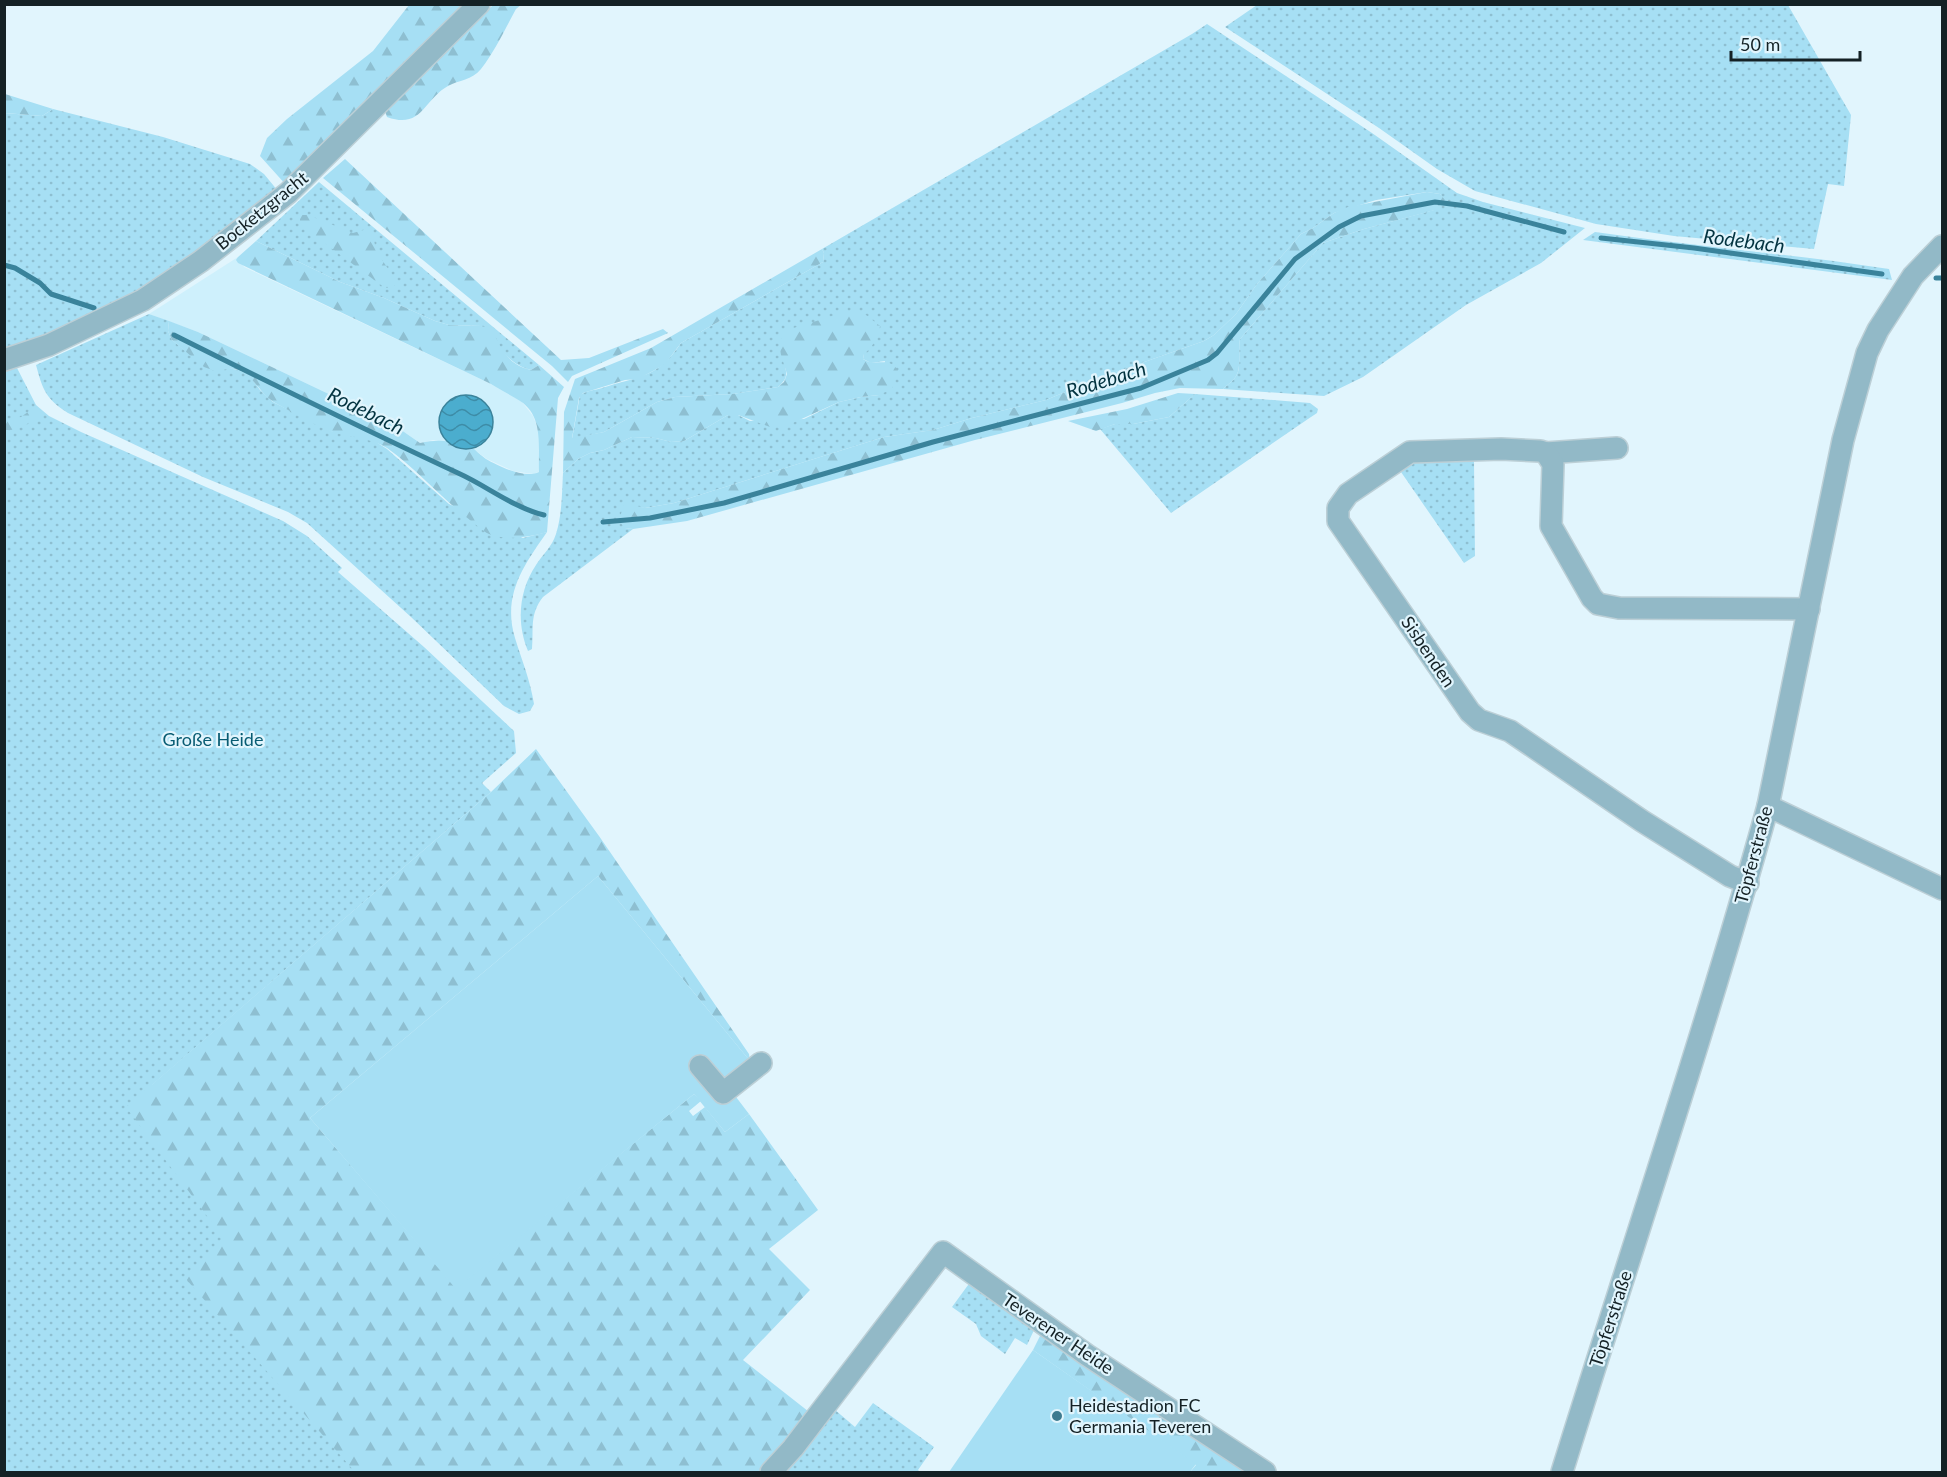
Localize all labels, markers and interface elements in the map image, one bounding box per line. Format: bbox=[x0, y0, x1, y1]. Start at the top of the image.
scale bar bbox=[1731, 24, 1860, 62]
text: 50 m bbox=[1740, 33, 1780, 55]
street label: Bocketzgracht bbox=[211, 166, 312, 254]
water label: Rodebach bbox=[1702, 223, 1786, 257]
water label: Rodebach bbox=[1063, 356, 1148, 403]
water label: Rodebach bbox=[324, 381, 409, 439]
street label: Sisbenden bbox=[1397, 612, 1461, 691]
park label: Große Heide bbox=[163, 728, 263, 750]
street label: Töpferstraße bbox=[1729, 803, 1777, 906]
street label: Töpferstraße bbox=[1584, 1268, 1636, 1370]
street label: Teverener Heide bbox=[999, 1288, 1118, 1378]
place label: Heidestadion FC Germania Teveren bbox=[1069, 1394, 1211, 1437]
marker: Heidestadion FC Germania Teveren bbox=[1050, 1409, 1064, 1423]

